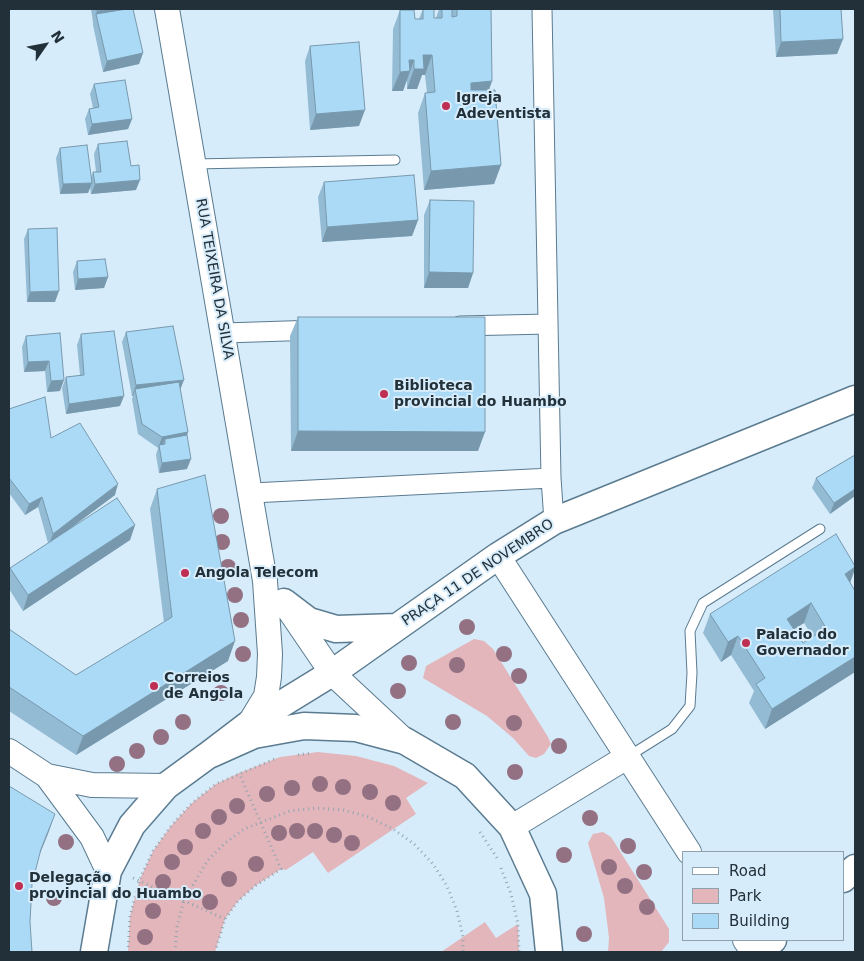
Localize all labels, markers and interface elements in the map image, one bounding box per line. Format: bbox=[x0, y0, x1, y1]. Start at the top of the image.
north arrow bbox=[20, 20, 70, 70]
text: N bbox=[48, 28, 67, 46]
place label: Igreja Adeventista bbox=[456, 90, 551, 122]
marker: Igreja Adeventista bbox=[440, 100, 452, 112]
street label: RUA TEIXEIRA DA SILVA bbox=[192, 197, 236, 361]
place label: Biblioteca provincial do Huambo bbox=[394, 378, 567, 411]
marker: Biblioteca provincial do Huambo bbox=[378, 388, 390, 400]
street label: PRAÇA 11 DE NOVEMBRO bbox=[399, 516, 557, 630]
place label: Angola Telecom bbox=[195, 565, 319, 581]
marker: Angola Telecom bbox=[179, 567, 191, 579]
place label: Palacio do Governador bbox=[756, 627, 849, 660]
marker: Palacio do Governador bbox=[740, 637, 752, 649]
place label: Correios de Angola bbox=[164, 670, 243, 702]
marker: Correios de Angola bbox=[148, 680, 160, 692]
legend bbox=[682, 851, 844, 941]
text: Road bbox=[729, 862, 767, 880]
place label: Delegação provincial do Huambo bbox=[29, 870, 202, 902]
marker: Delegação provincial do Huambo bbox=[13, 880, 25, 892]
text: Park bbox=[729, 887, 761, 905]
text: Building bbox=[729, 912, 790, 930]

